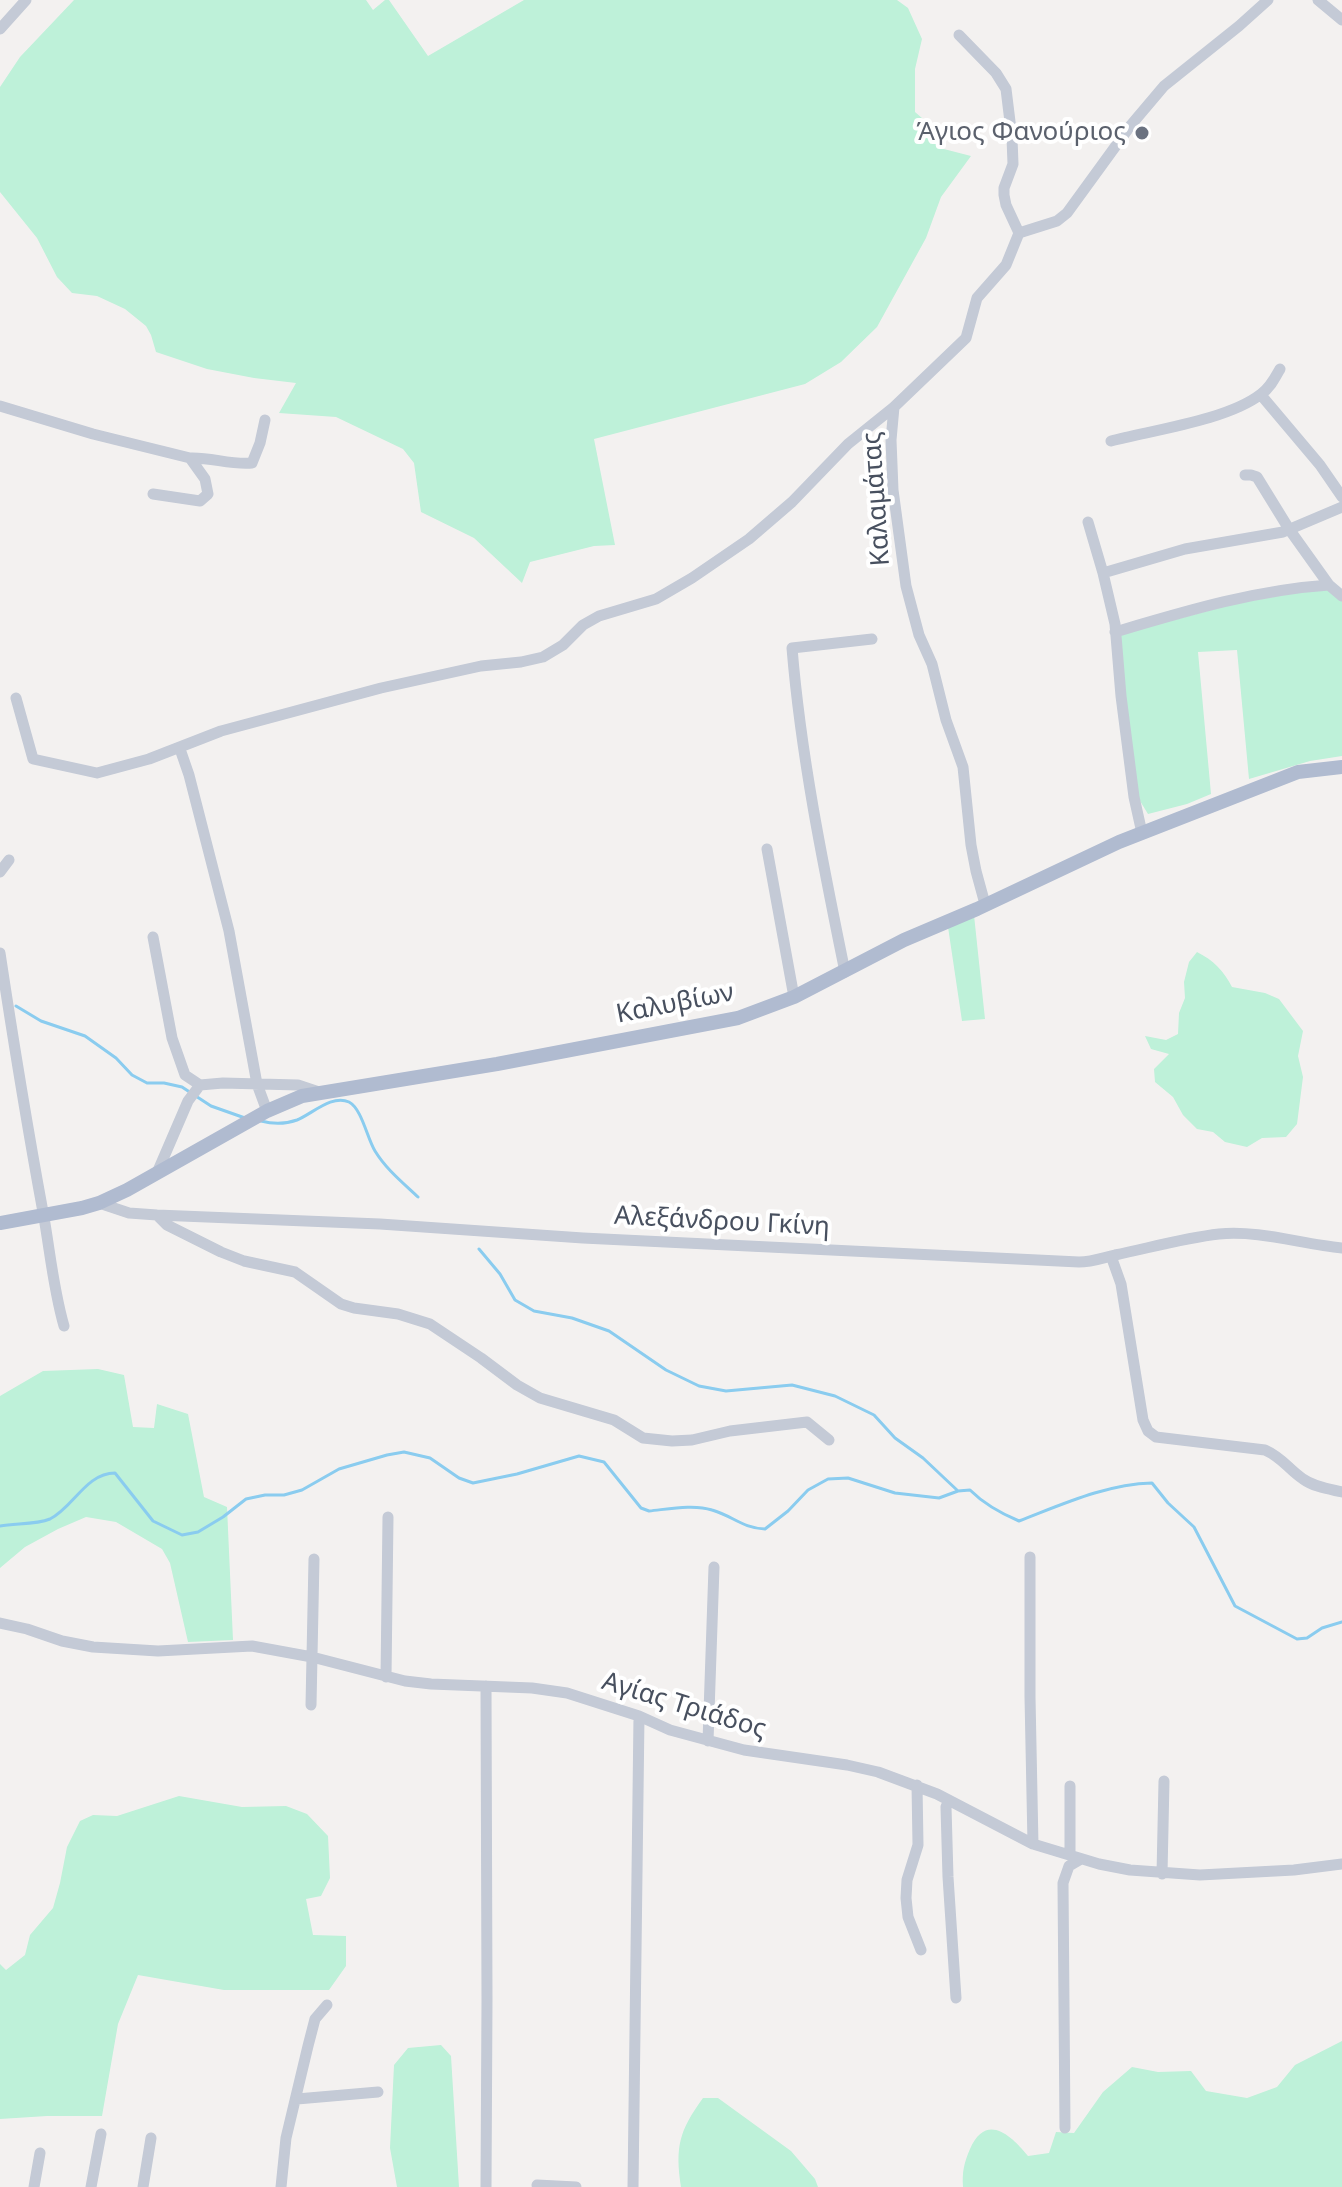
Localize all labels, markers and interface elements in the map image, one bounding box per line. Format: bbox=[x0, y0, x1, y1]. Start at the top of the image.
place label: Άγιος Φανούριος bbox=[916, 117, 1126, 149]
marker: Άγιος Φανούριος bbox=[1133, 124, 1151, 142]
street label: Καλαμάτας bbox=[857, 431, 897, 567]
street label: Καλυβίων bbox=[614, 977, 736, 1031]
street label: Αλεξάνδρου Γκίνη bbox=[613, 1201, 831, 1243]
street label: Αγίας Τριάδος bbox=[598, 1666, 770, 1746]

